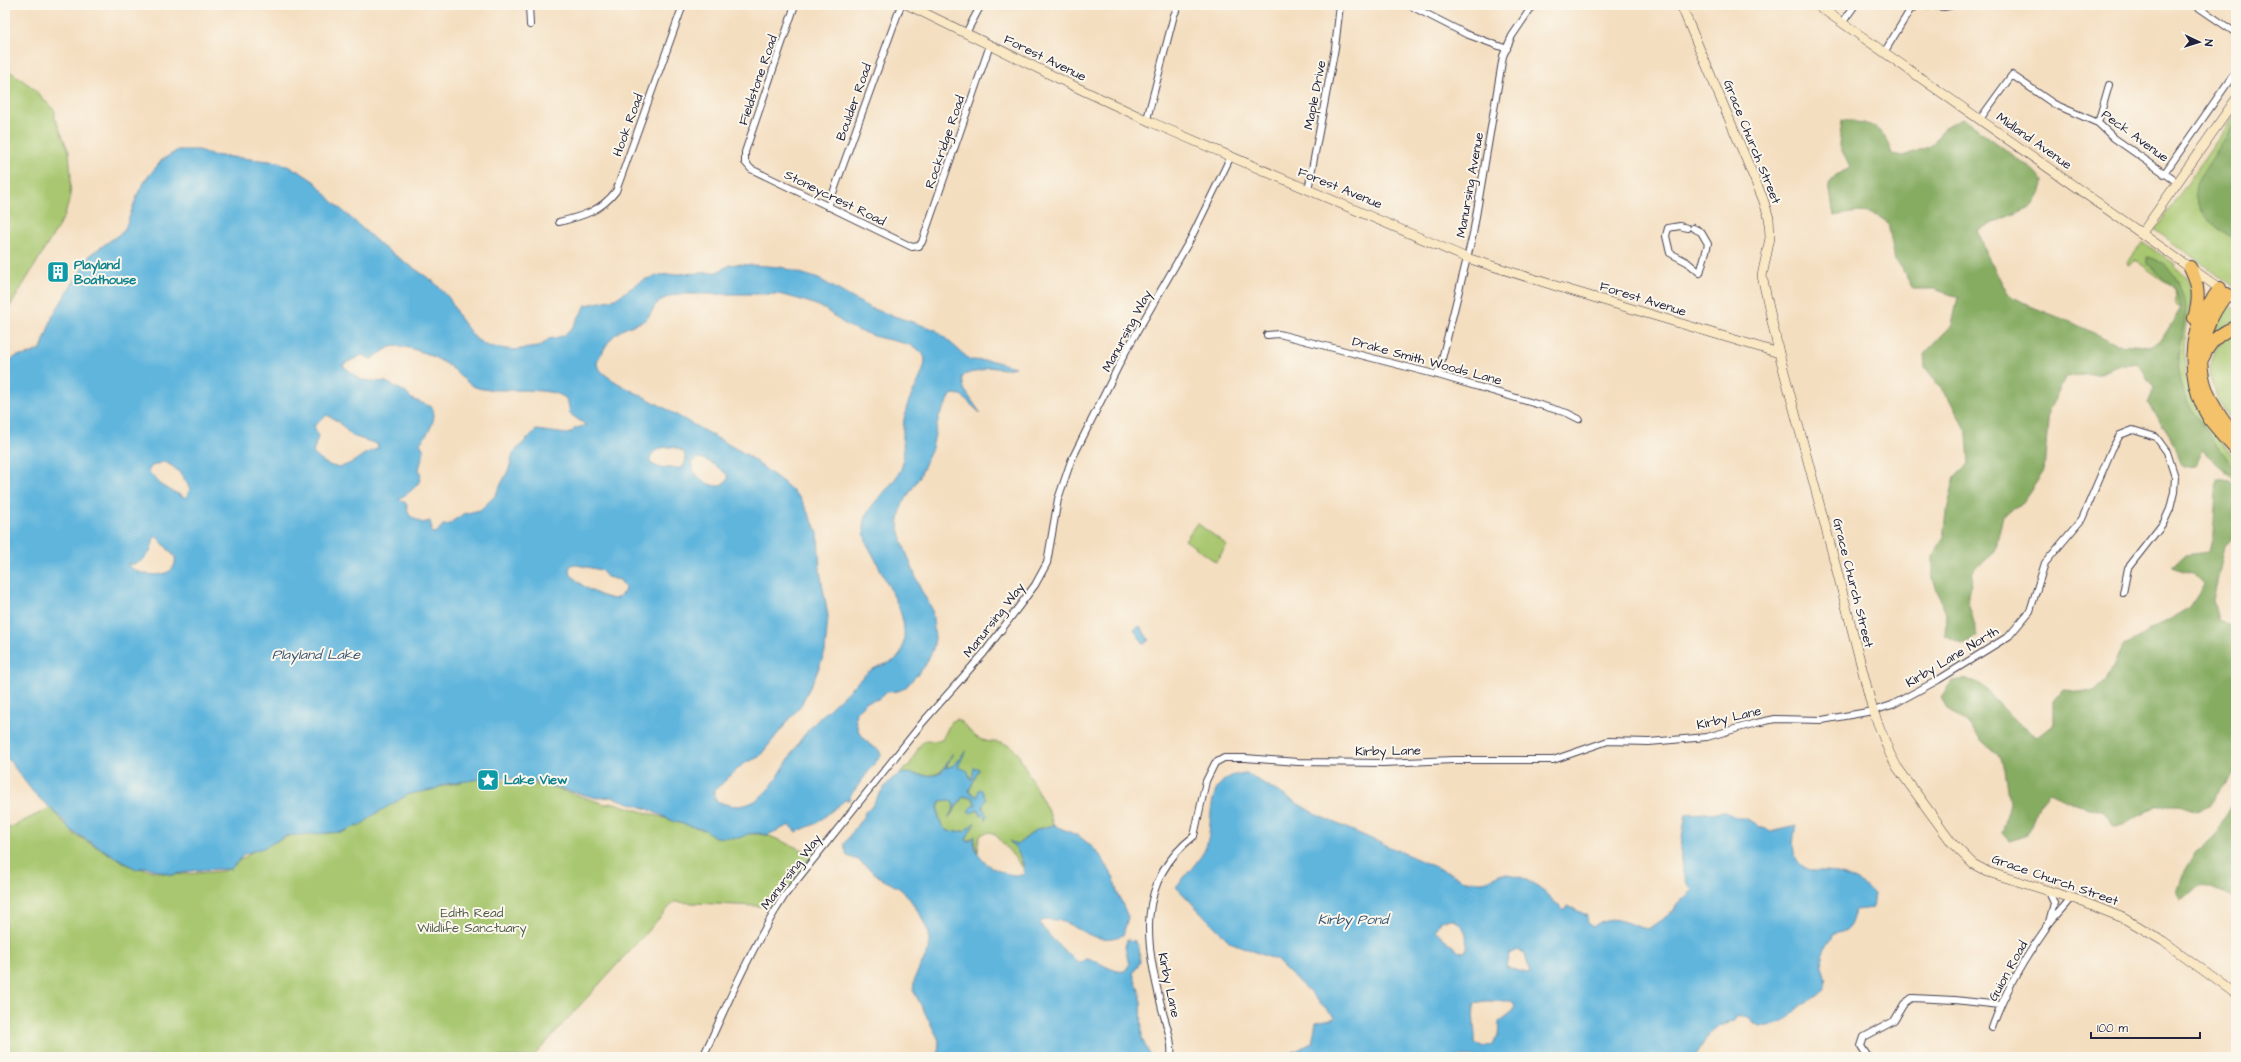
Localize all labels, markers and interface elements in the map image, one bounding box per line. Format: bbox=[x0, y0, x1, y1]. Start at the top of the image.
north arrow bbox=[2179, 22, 2219, 62]
street label: Forest Avenue bbox=[1001, 30, 1089, 86]
street label: Fieldstone Road bbox=[734, 32, 782, 128]
text: N bbox=[2201, 39, 2216, 47]
street label: Maple Drive bbox=[1299, 59, 1331, 131]
street label: Boulder Road bbox=[832, 60, 876, 143]
street label: Grace Church Street bbox=[1719, 77, 1785, 208]
street label: Hook Road bbox=[608, 91, 648, 159]
street label: Rockridge Road bbox=[921, 93, 970, 191]
street label: Peck Avenue bbox=[2098, 106, 2172, 166]
street label: Midland Avenue bbox=[1993, 108, 2075, 174]
street label: Manursing Avenue bbox=[1452, 131, 1489, 239]
street label: Forest Avenue bbox=[1295, 163, 1385, 213]
street label: Stoneycrest Road bbox=[781, 166, 889, 231]
place label: Playland Boathouse bbox=[74, 256, 136, 289]
building icon: Playland Boathouse bbox=[45, 259, 71, 285]
street label: Forest Avenue bbox=[1597, 277, 1689, 321]
street label: Manursing Way bbox=[1098, 287, 1157, 376]
street label: Drake Smith Woods Lane bbox=[1350, 332, 1504, 390]
street label: Grace Church Street bbox=[1828, 516, 1878, 650]
street label: Manursing Way bbox=[959, 579, 1030, 662]
street label: Kirby Lane North bbox=[1902, 622, 2003, 693]
water label: Playland Lake bbox=[272, 645, 361, 665]
street label: Kirby Lane bbox=[1695, 702, 1763, 735]
street label: Kirby Lane bbox=[1355, 741, 1421, 762]
place icon: Lake View bbox=[475, 767, 501, 793]
place label: Lake View bbox=[504, 771, 568, 789]
street label: Manursing Way bbox=[757, 830, 826, 914]
street label: Grace Church Street bbox=[1989, 850, 2121, 910]
park label: Edith Read Wildlife Sanctuary bbox=[417, 904, 527, 938]
water label: Kirby Pond bbox=[1318, 910, 1391, 930]
street label: Guion Road bbox=[1984, 937, 2032, 1004]
street label: Kirby Lane bbox=[1152, 951, 1185, 1019]
scale bar bbox=[2091, 1014, 2200, 1040]
text: 100 m bbox=[2097, 1020, 2128, 1037]

